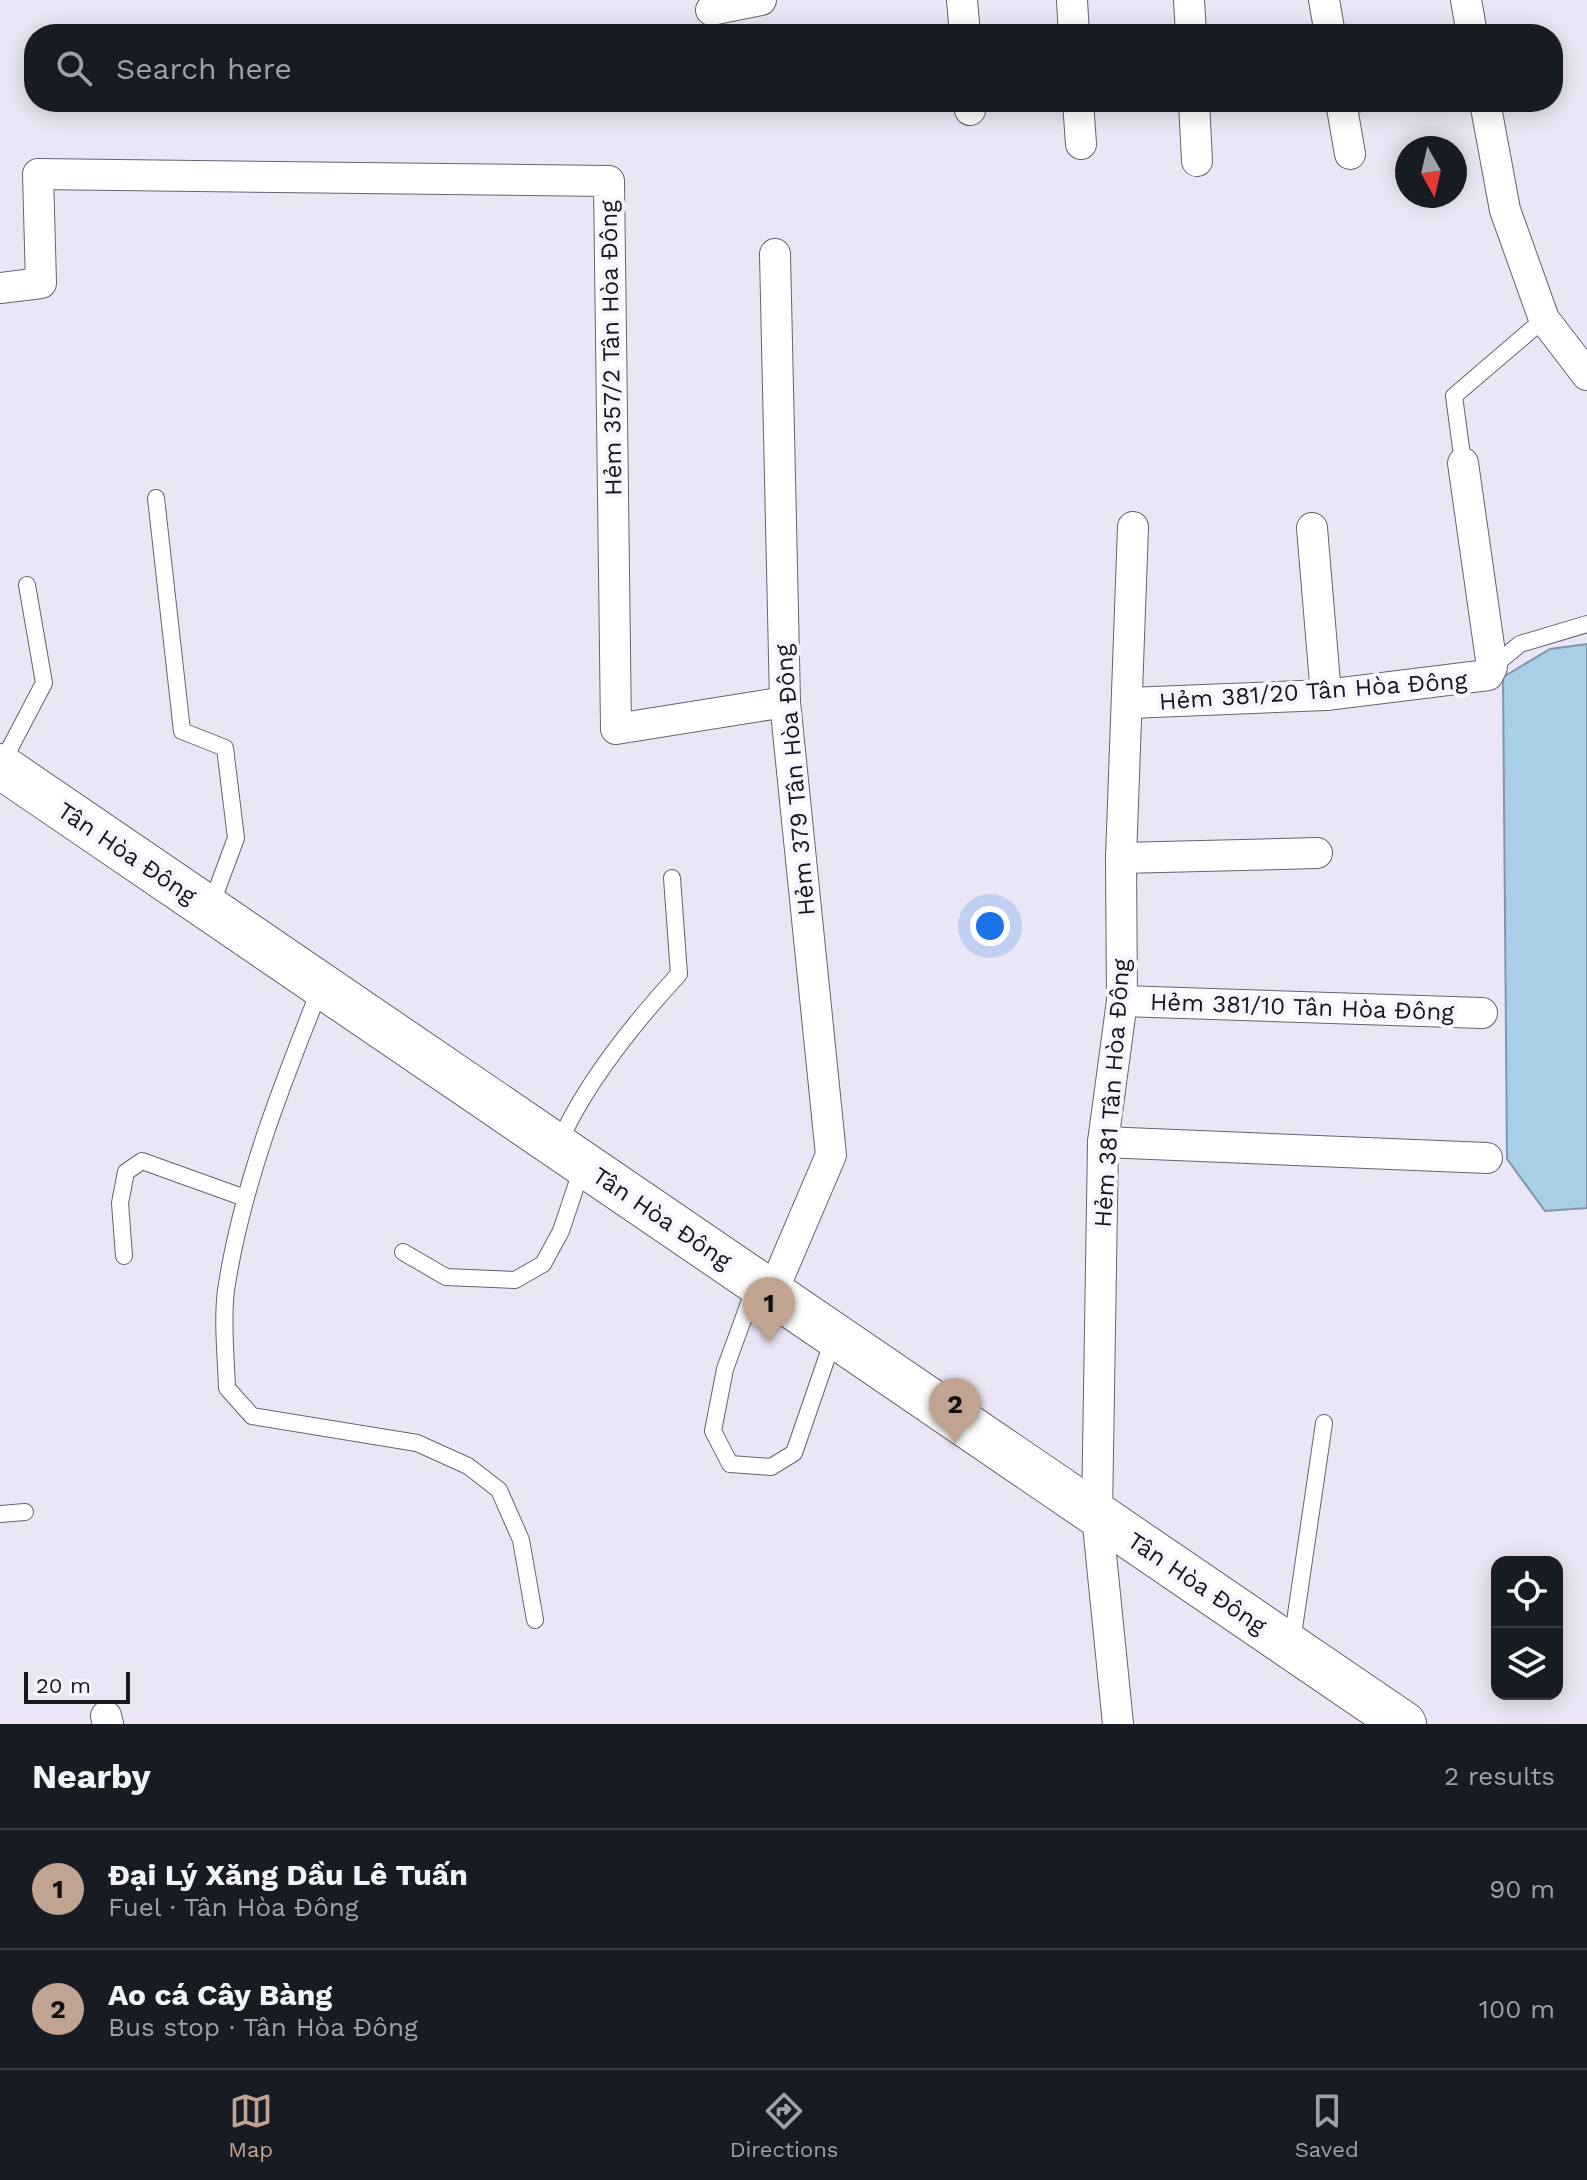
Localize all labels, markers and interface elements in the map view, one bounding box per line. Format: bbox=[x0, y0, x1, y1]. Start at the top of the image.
search box bbox=[24, 24, 1563, 112]
icon: search bbox=[52, 46, 96, 90]
text: Search here bbox=[116, 51, 292, 86]
north arrow bbox=[1395, 136, 1467, 208]
street label: Hẻm 357/2 Tân Hòa Đông bbox=[594, 200, 628, 496]
street label: Hẻm 379 Tân Hòa Đông bbox=[769, 643, 821, 917]
street label: Hẻm 381/20 Tân Hòa Đông bbox=[1158, 666, 1468, 716]
street label: Tân Hòa Đông bbox=[52, 796, 202, 910]
your location bbox=[970, 906, 1010, 946]
street label: Hẻm 381 Tân Hòa Đông bbox=[1089, 957, 1135, 1228]
street label: Hẻm 381/10 Tân Hòa Đông bbox=[1149, 988, 1455, 1026]
street label: Tân Hòa Đông bbox=[587, 1161, 737, 1275]
pin: 1 bbox=[743, 1277, 795, 1343]
pin: 2 bbox=[929, 1378, 981, 1444]
street label: Tân Hòa Đông bbox=[1122, 1526, 1272, 1640]
map controls bbox=[1491, 1556, 1563, 1700]
button: locate bbox=[1491, 1556, 1563, 1628]
button: layers bbox=[1491, 1628, 1563, 1700]
scale bar bbox=[24, 1668, 130, 1704]
text: 20 m bbox=[36, 1673, 91, 1698]
text: Nearby bbox=[32, 1756, 151, 1796]
text: 2 results bbox=[1444, 1761, 1555, 1791]
text: Đại Lý Xăng Dầu Lê Tuấn bbox=[108, 1857, 468, 1892]
text: 1 bbox=[52, 1874, 64, 1904]
text: 90 m bbox=[1489, 1874, 1555, 1904]
text: Fuel · Tân Hòa Đông bbox=[108, 1892, 359, 1922]
text: Ao cá Cây Bàng bbox=[108, 1977, 332, 2012]
text: 2 bbox=[50, 1994, 66, 2024]
text: 100 m bbox=[1479, 1994, 1555, 2024]
text: Bus stop · Tân Hòa Đông bbox=[108, 2012, 418, 2042]
tab: Map bbox=[228, 2089, 273, 2162]
tab: Directions bbox=[730, 2089, 838, 2162]
tab: Saved bbox=[1295, 2089, 1359, 2162]

